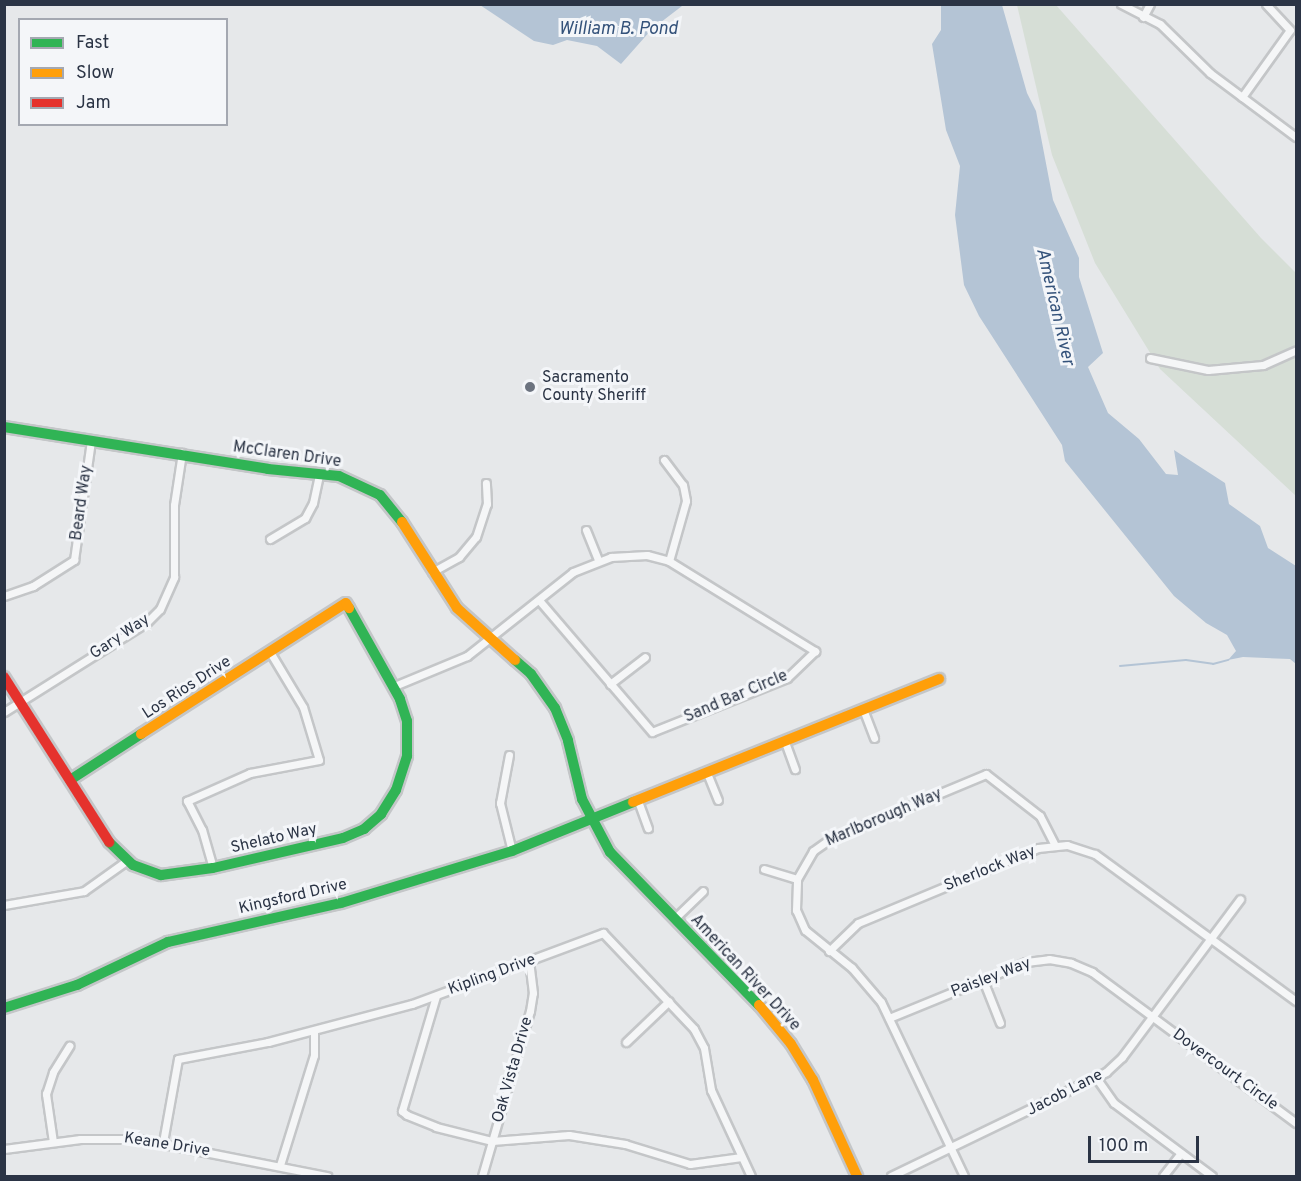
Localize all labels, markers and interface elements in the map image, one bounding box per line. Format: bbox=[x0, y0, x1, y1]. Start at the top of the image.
legend bbox=[18, 18, 228, 126]
water label: William B. Pond bbox=[558, 19, 678, 41]
text: Fast bbox=[76, 32, 109, 55]
text: Slow bbox=[76, 62, 114, 85]
text: Jam bbox=[76, 92, 111, 115]
water label: American River bbox=[1030, 246, 1078, 368]
place label: Sacramento County Sheriff bbox=[542, 368, 646, 406]
marker: Sacramento County Sheriff bbox=[523, 380, 537, 394]
street label: McClaren Drive bbox=[232, 438, 342, 472]
street label: Beard Way bbox=[67, 464, 97, 542]
street label: Gary Way bbox=[86, 610, 154, 664]
street label: Los Rios Drive bbox=[139, 652, 235, 724]
street label: Sand Bar Circle bbox=[681, 667, 791, 727]
street label: Marlborough Way bbox=[823, 785, 945, 851]
street label: Shelato Way bbox=[229, 820, 319, 858]
street label: Sherlock Way bbox=[941, 842, 1039, 896]
street label: Kingsford Drive bbox=[237, 875, 349, 919]
street label: American River Drive bbox=[686, 911, 804, 1035]
street label: Kipling Drive bbox=[446, 950, 538, 1000]
street label: Paisley Way bbox=[948, 954, 1034, 1002]
street label: Oak Vista Drive bbox=[489, 1015, 537, 1125]
street label: Dovercourt Circle bbox=[1168, 1025, 1282, 1115]
street label: Jacob Lane bbox=[1024, 1066, 1106, 1120]
scale bar bbox=[1091, 1124, 1202, 1162]
street label: Keane Drive bbox=[123, 1129, 211, 1161]
text: 100 m bbox=[1099, 1135, 1148, 1158]

